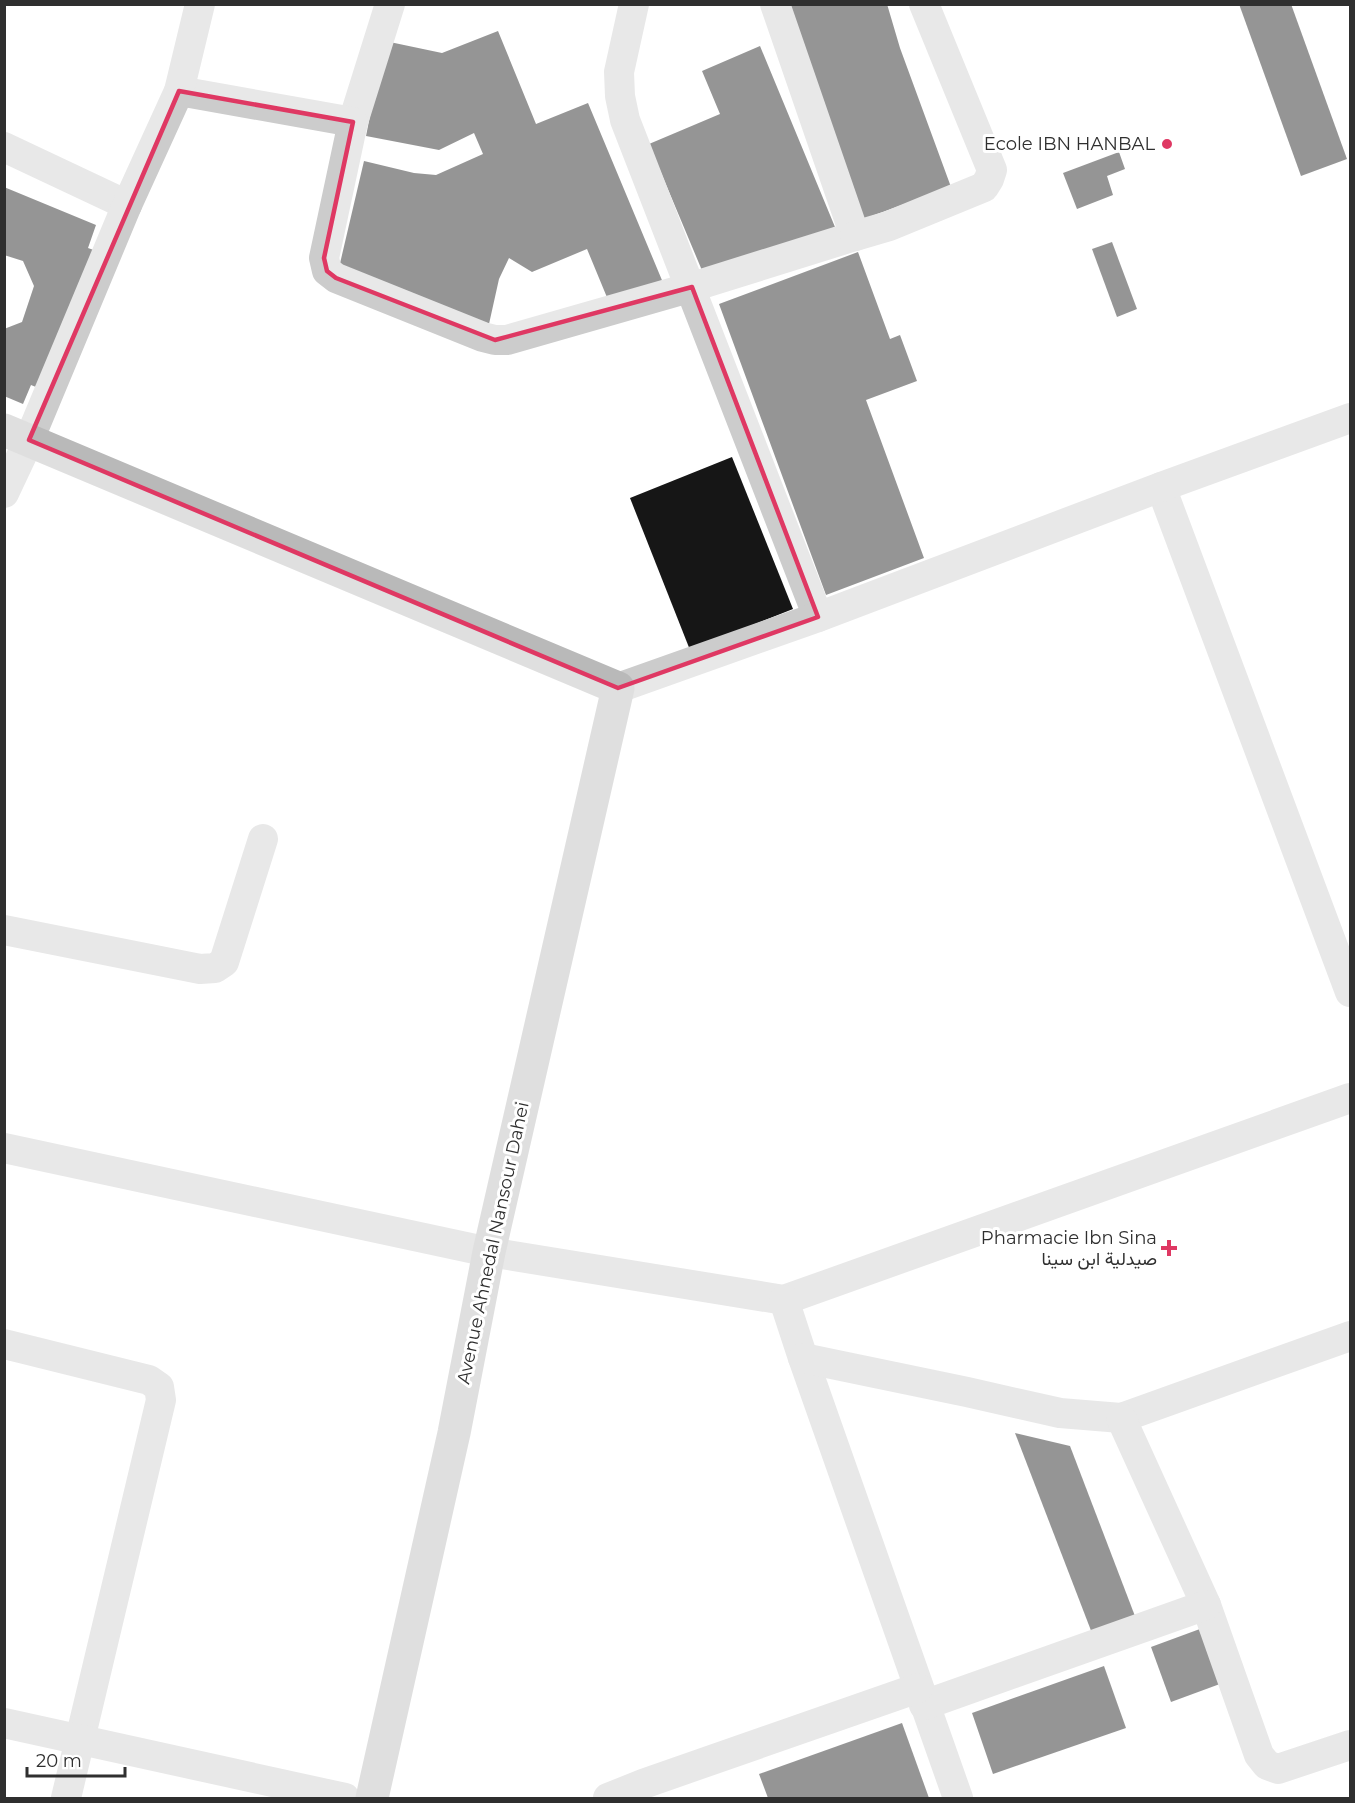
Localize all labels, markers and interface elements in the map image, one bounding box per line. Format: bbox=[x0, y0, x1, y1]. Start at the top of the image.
place label: Ecole IBN HANBAL bbox=[984, 133, 1155, 155]
marker: Ecole IBN HANBAL bbox=[1160, 137, 1174, 151]
street label: Avenue Ahnedal Nansour Dahei bbox=[452, 1100, 534, 1386]
place label: Pharmacie Ibn Sina صيدلية ابن سينا bbox=[981, 1227, 1157, 1270]
marker: Pharmacie Ibn Sina صيدلية ابن سينا bbox=[1162, 1241, 1176, 1255]
scale bar bbox=[27, 1740, 124, 1778]
text: 20 m bbox=[36, 1750, 82, 1772]

